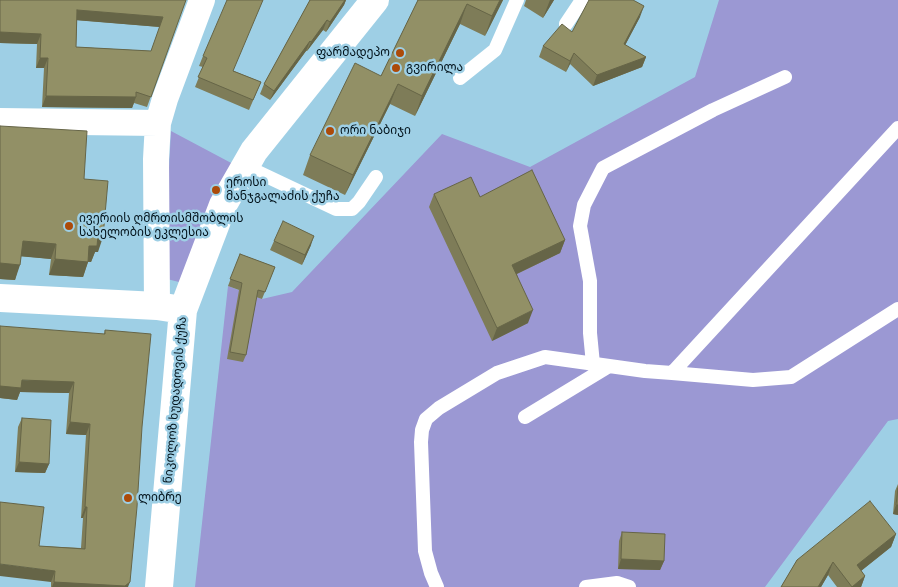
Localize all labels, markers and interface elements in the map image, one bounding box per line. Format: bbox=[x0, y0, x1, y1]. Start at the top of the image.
place label: ფარმადეპო bbox=[316, 46, 390, 60]
marker: ფარმადეპო bbox=[394, 47, 406, 59]
place label: გვირილა bbox=[406, 61, 463, 75]
marker: გვირილა bbox=[390, 62, 402, 74]
place label: ორი ნაბიჯი bbox=[340, 124, 411, 138]
marker: ორი ნაბიჯი bbox=[324, 125, 336, 137]
place label: ეროსი მანჯგალაძის ქუჩა bbox=[226, 176, 340, 204]
marker: ეროსი მანჯგალაძის ქუჩა bbox=[210, 184, 222, 196]
place label: ივერიის ღმრთისმშობლის სახელობის ეკლესია bbox=[79, 212, 243, 240]
marker: ივერიის ღმრთისმშობლის სახელობის ეკლესია bbox=[63, 220, 75, 232]
street label: ნიკოლოზ ხუდადოვის ქუჩა bbox=[162, 316, 190, 484]
place label: ლიბრე bbox=[138, 491, 182, 505]
marker: ლიბრე bbox=[122, 492, 134, 504]

